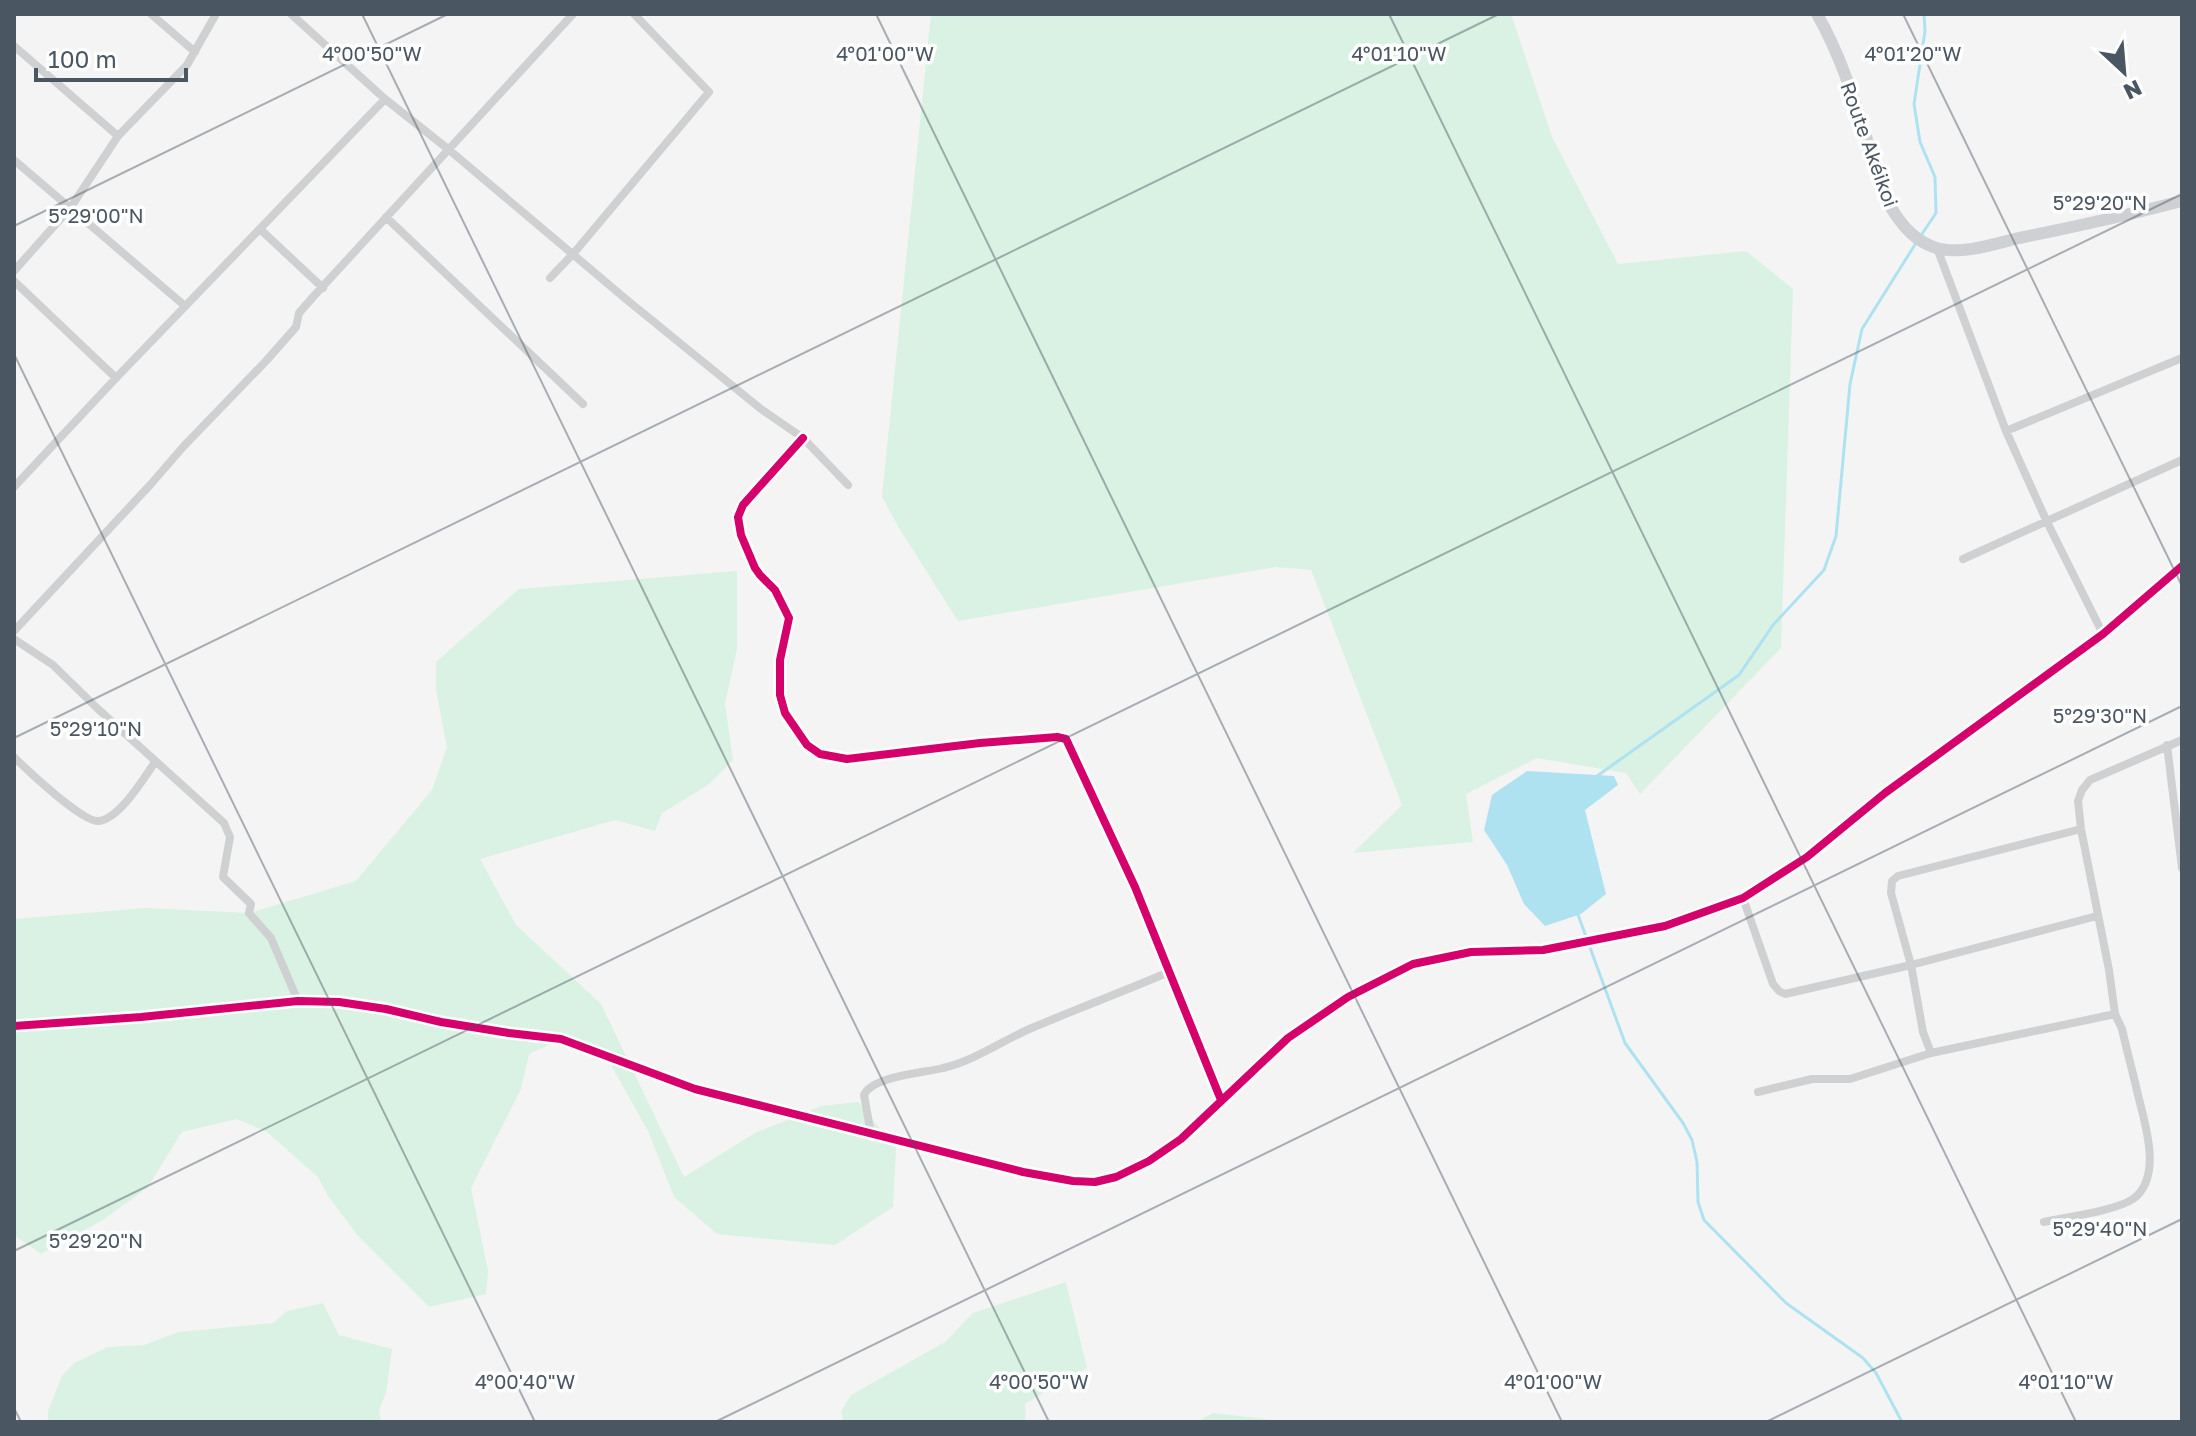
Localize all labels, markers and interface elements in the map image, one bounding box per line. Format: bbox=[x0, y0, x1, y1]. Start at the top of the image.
scale bar bbox=[36, 32, 186, 82]
north arrow bbox=[2084, 32, 2164, 112]
text: 4°00'50"W bbox=[322, 41, 422, 65]
text: 4°01'00"W bbox=[836, 41, 934, 65]
text: 4°01'10"W bbox=[1352, 41, 1447, 65]
text: 4°01'20"W bbox=[1865, 41, 1961, 65]
text: 100 m bbox=[48, 44, 117, 73]
text: N bbox=[2120, 75, 2146, 106]
street label: Route Akéikoi bbox=[1836, 78, 1904, 210]
text: 5°29'20"N bbox=[2053, 190, 2147, 214]
text: 5°29'00"N bbox=[48, 203, 144, 227]
text: 5°29'30"N bbox=[2053, 703, 2147, 727]
text: 5°29'10"N bbox=[50, 716, 142, 740]
text: 5°29'40"N bbox=[2052, 1216, 2148, 1240]
text: 5°29'20"N bbox=[49, 1228, 143, 1252]
text: 4°00'40"W bbox=[475, 1369, 575, 1393]
text: 4°00'50"W bbox=[989, 1369, 1089, 1393]
text: 4°01'00"W bbox=[1504, 1369, 1602, 1393]
text: 4°01'10"W bbox=[2019, 1369, 2114, 1393]

